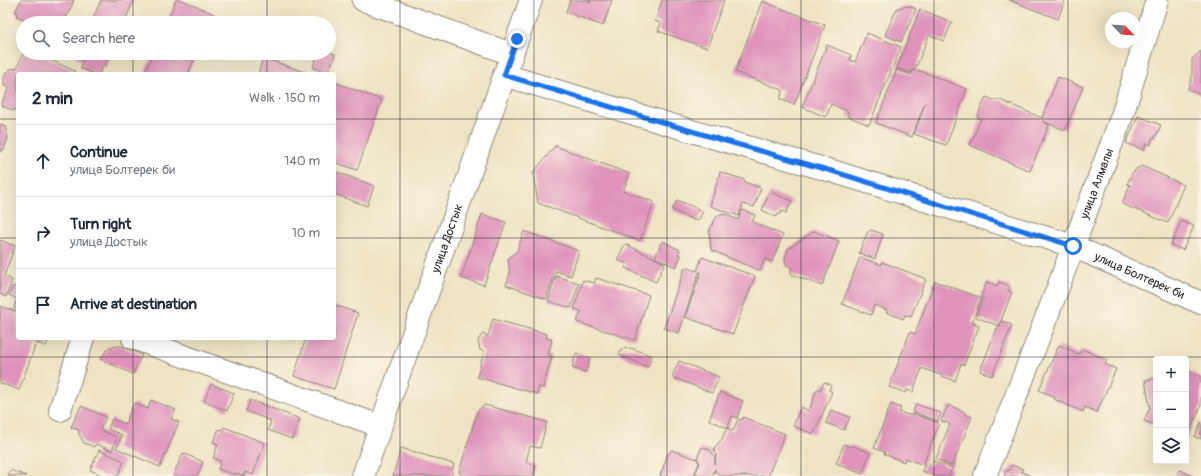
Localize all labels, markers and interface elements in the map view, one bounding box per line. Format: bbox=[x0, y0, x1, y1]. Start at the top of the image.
north arrow bbox=[1105, 12, 1141, 48]
search box bbox=[16, 16, 336, 60]
icon: search bbox=[30, 27, 52, 49]
text: Search here bbox=[62, 29, 135, 48]
route end bbox=[508, 30, 526, 48]
text: 2 min bbox=[32, 88, 73, 109]
text: Walk · 150 m bbox=[249, 90, 320, 106]
text: Continue bbox=[70, 143, 128, 162]
street label: улица Алмалы bbox=[1077, 146, 1117, 222]
icon: ahead bbox=[32, 150, 54, 172]
text: 140 m bbox=[284, 153, 320, 169]
text: улица Болтерек би bbox=[70, 162, 175, 178]
street label: улица Достык bbox=[428, 202, 466, 276]
text: Turn right bbox=[70, 215, 131, 234]
icon: right bbox=[32, 222, 54, 244]
text: 10 m bbox=[292, 225, 320, 241]
text: улица Достык bbox=[70, 234, 148, 250]
route start bbox=[1064, 237, 1082, 255]
street label: улица Болтерек би bbox=[1091, 249, 1187, 303]
icon: arrive bbox=[32, 294, 54, 316]
text: Arrive at destination bbox=[70, 295, 197, 314]
map controls bbox=[1153, 356, 1189, 464]
button: + bbox=[1153, 356, 1189, 392]
button: − bbox=[1153, 392, 1189, 428]
button: layers bbox=[1153, 428, 1189, 464]

